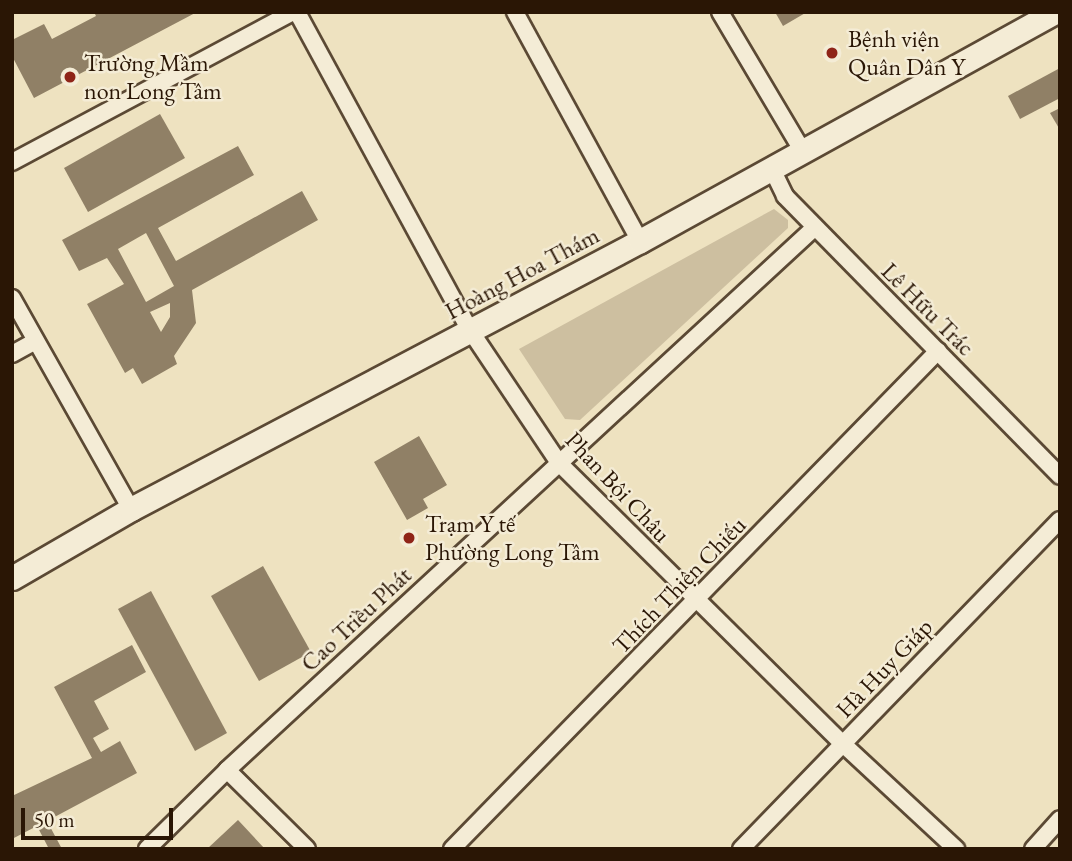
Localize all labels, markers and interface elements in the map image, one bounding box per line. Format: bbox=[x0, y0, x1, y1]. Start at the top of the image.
place label: Bệnh viện Quân Dân Y bbox=[848, 25, 965, 81]
marker: Bệnh viện Quân Dân Y bbox=[822, 43, 842, 63]
place label: Trường Mầm non Long Tâm bbox=[84, 49, 222, 105]
marker: Trường Mầm non Long Tâm bbox=[62, 69, 78, 85]
street label: Hoàng Hoa Thám bbox=[440, 220, 604, 326]
street label: Lê Hữu Trác bbox=[876, 257, 980, 361]
street label: Phan Bội Châu bbox=[559, 426, 677, 548]
place label: Trạm Y tế Phường Long Tâm bbox=[425, 510, 600, 566]
street label: Thích Thiện Chiếu bbox=[606, 510, 752, 660]
marker: Trạm Y tế Phường Long Tâm bbox=[399, 528, 419, 548]
street label: Cao Triều Phát bbox=[295, 561, 417, 677]
street label: Hà Huy Giáp bbox=[830, 612, 938, 724]
scale bar bbox=[24, 794, 177, 838]
text: 50 m bbox=[34, 806, 75, 833]

